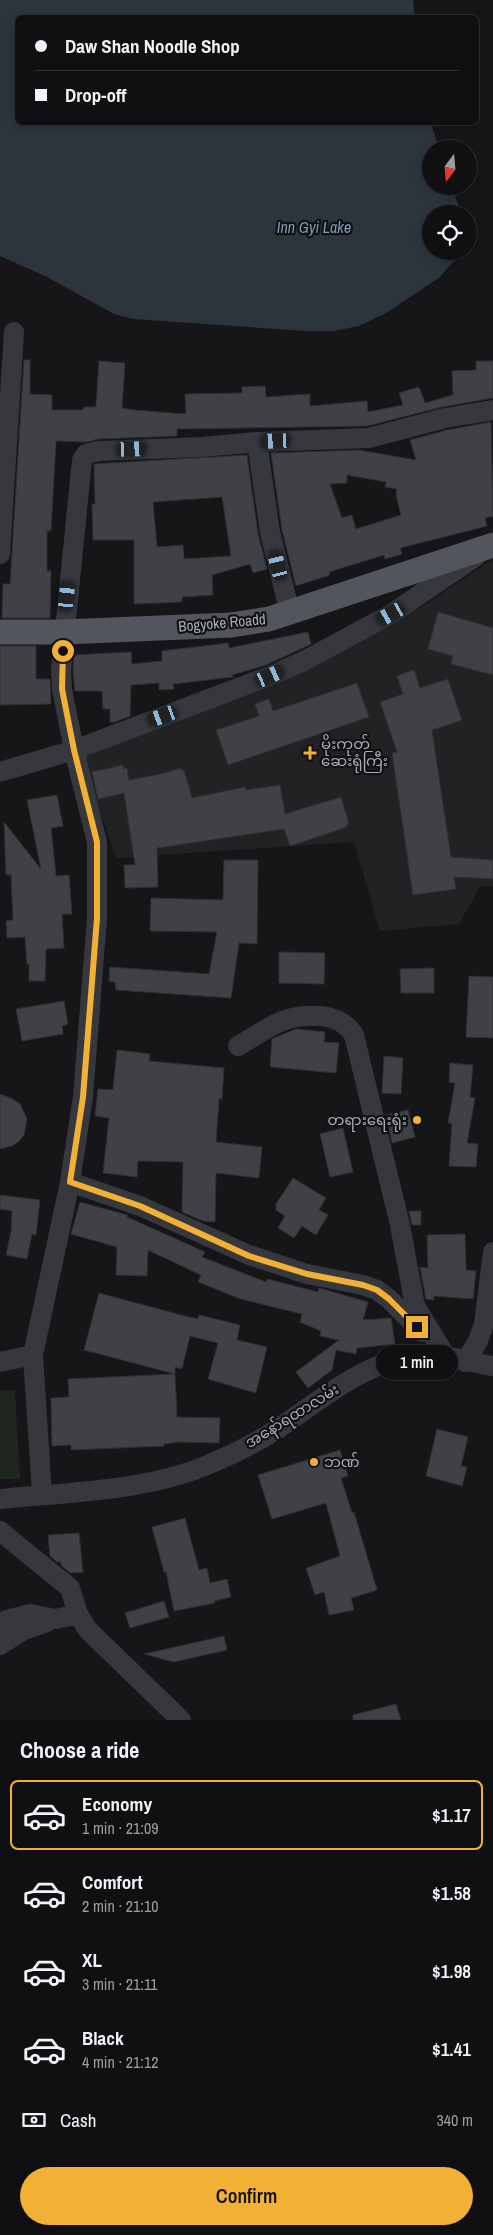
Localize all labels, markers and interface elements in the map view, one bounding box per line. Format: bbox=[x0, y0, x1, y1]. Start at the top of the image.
text: Daw Shan Noodle Shop bbox=[65, 33, 240, 59]
text: Drop-off bbox=[65, 82, 126, 108]
north arrow bbox=[422, 140, 478, 195]
map controls bbox=[422, 140, 477, 260]
button: locate bbox=[422, 205, 477, 260]
water label: Inn Gyi Lake bbox=[277, 216, 351, 238]
car bbox=[260, 433, 291, 449]
car bbox=[116, 441, 147, 457]
car bbox=[267, 549, 288, 581]
car bbox=[57, 580, 76, 612]
car bbox=[374, 600, 407, 628]
street label: Bogyoke Roadd bbox=[177, 608, 266, 637]
route start bbox=[52, 640, 74, 662]
car bbox=[253, 663, 286, 689]
car bbox=[146, 704, 179, 728]
place label: မိုးကုတ်‌ ‌ဆေးရုံကြီး bbox=[321, 733, 388, 773]
marker: မိုးကုတ်‌ ‌ဆေးရုံကြီး bbox=[303, 746, 317, 760]
place label: တရားရေးရုံး bbox=[328, 1109, 407, 1132]
marker: တရားရေးရုံး bbox=[411, 1114, 423, 1126]
route end bbox=[406, 1316, 428, 1338]
callout: 1 min bbox=[376, 1344, 458, 1380]
text: 1 min bbox=[400, 1351, 434, 1373]
street label: အ‌နော်‌ရထာလမ်း bbox=[241, 1378, 344, 1455]
place label: ဘဏ် bbox=[324, 1451, 360, 1472]
marker: ဘဏ် bbox=[308, 1456, 320, 1468]
text: Choose a ride bbox=[20, 1735, 139, 1765]
text: Economy bbox=[82, 1791, 152, 1817]
icon: car bbox=[22, 1793, 67, 1838]
text: $1.17 bbox=[432, 1802, 471, 1828]
text: 1 min · 21:09 bbox=[82, 1817, 159, 1839]
text: Comfort bbox=[82, 1869, 143, 1895]
icon: car bbox=[22, 1871, 67, 1916]
text: $1.58 bbox=[432, 1880, 471, 1906]
text: 2 min · 21:10 bbox=[82, 1895, 159, 1917]
text: XL bbox=[82, 1947, 102, 1973]
icon: car bbox=[22, 1949, 67, 1994]
text: $1.98 bbox=[432, 1958, 471, 1984]
text: 3 min · 21:11 bbox=[82, 1973, 158, 1995]
text: Black bbox=[82, 2025, 124, 2051]
icon: car bbox=[22, 2027, 67, 2072]
text: $1.41 bbox=[432, 2036, 471, 2062]
text: 4 min · 21:12 bbox=[82, 2051, 159, 2073]
icon: cash bbox=[20, 2106, 48, 2134]
text: Cash bbox=[60, 2107, 96, 2133]
text: 340 m bbox=[437, 2109, 473, 2131]
button: Confirm bbox=[20, 2167, 473, 2225]

